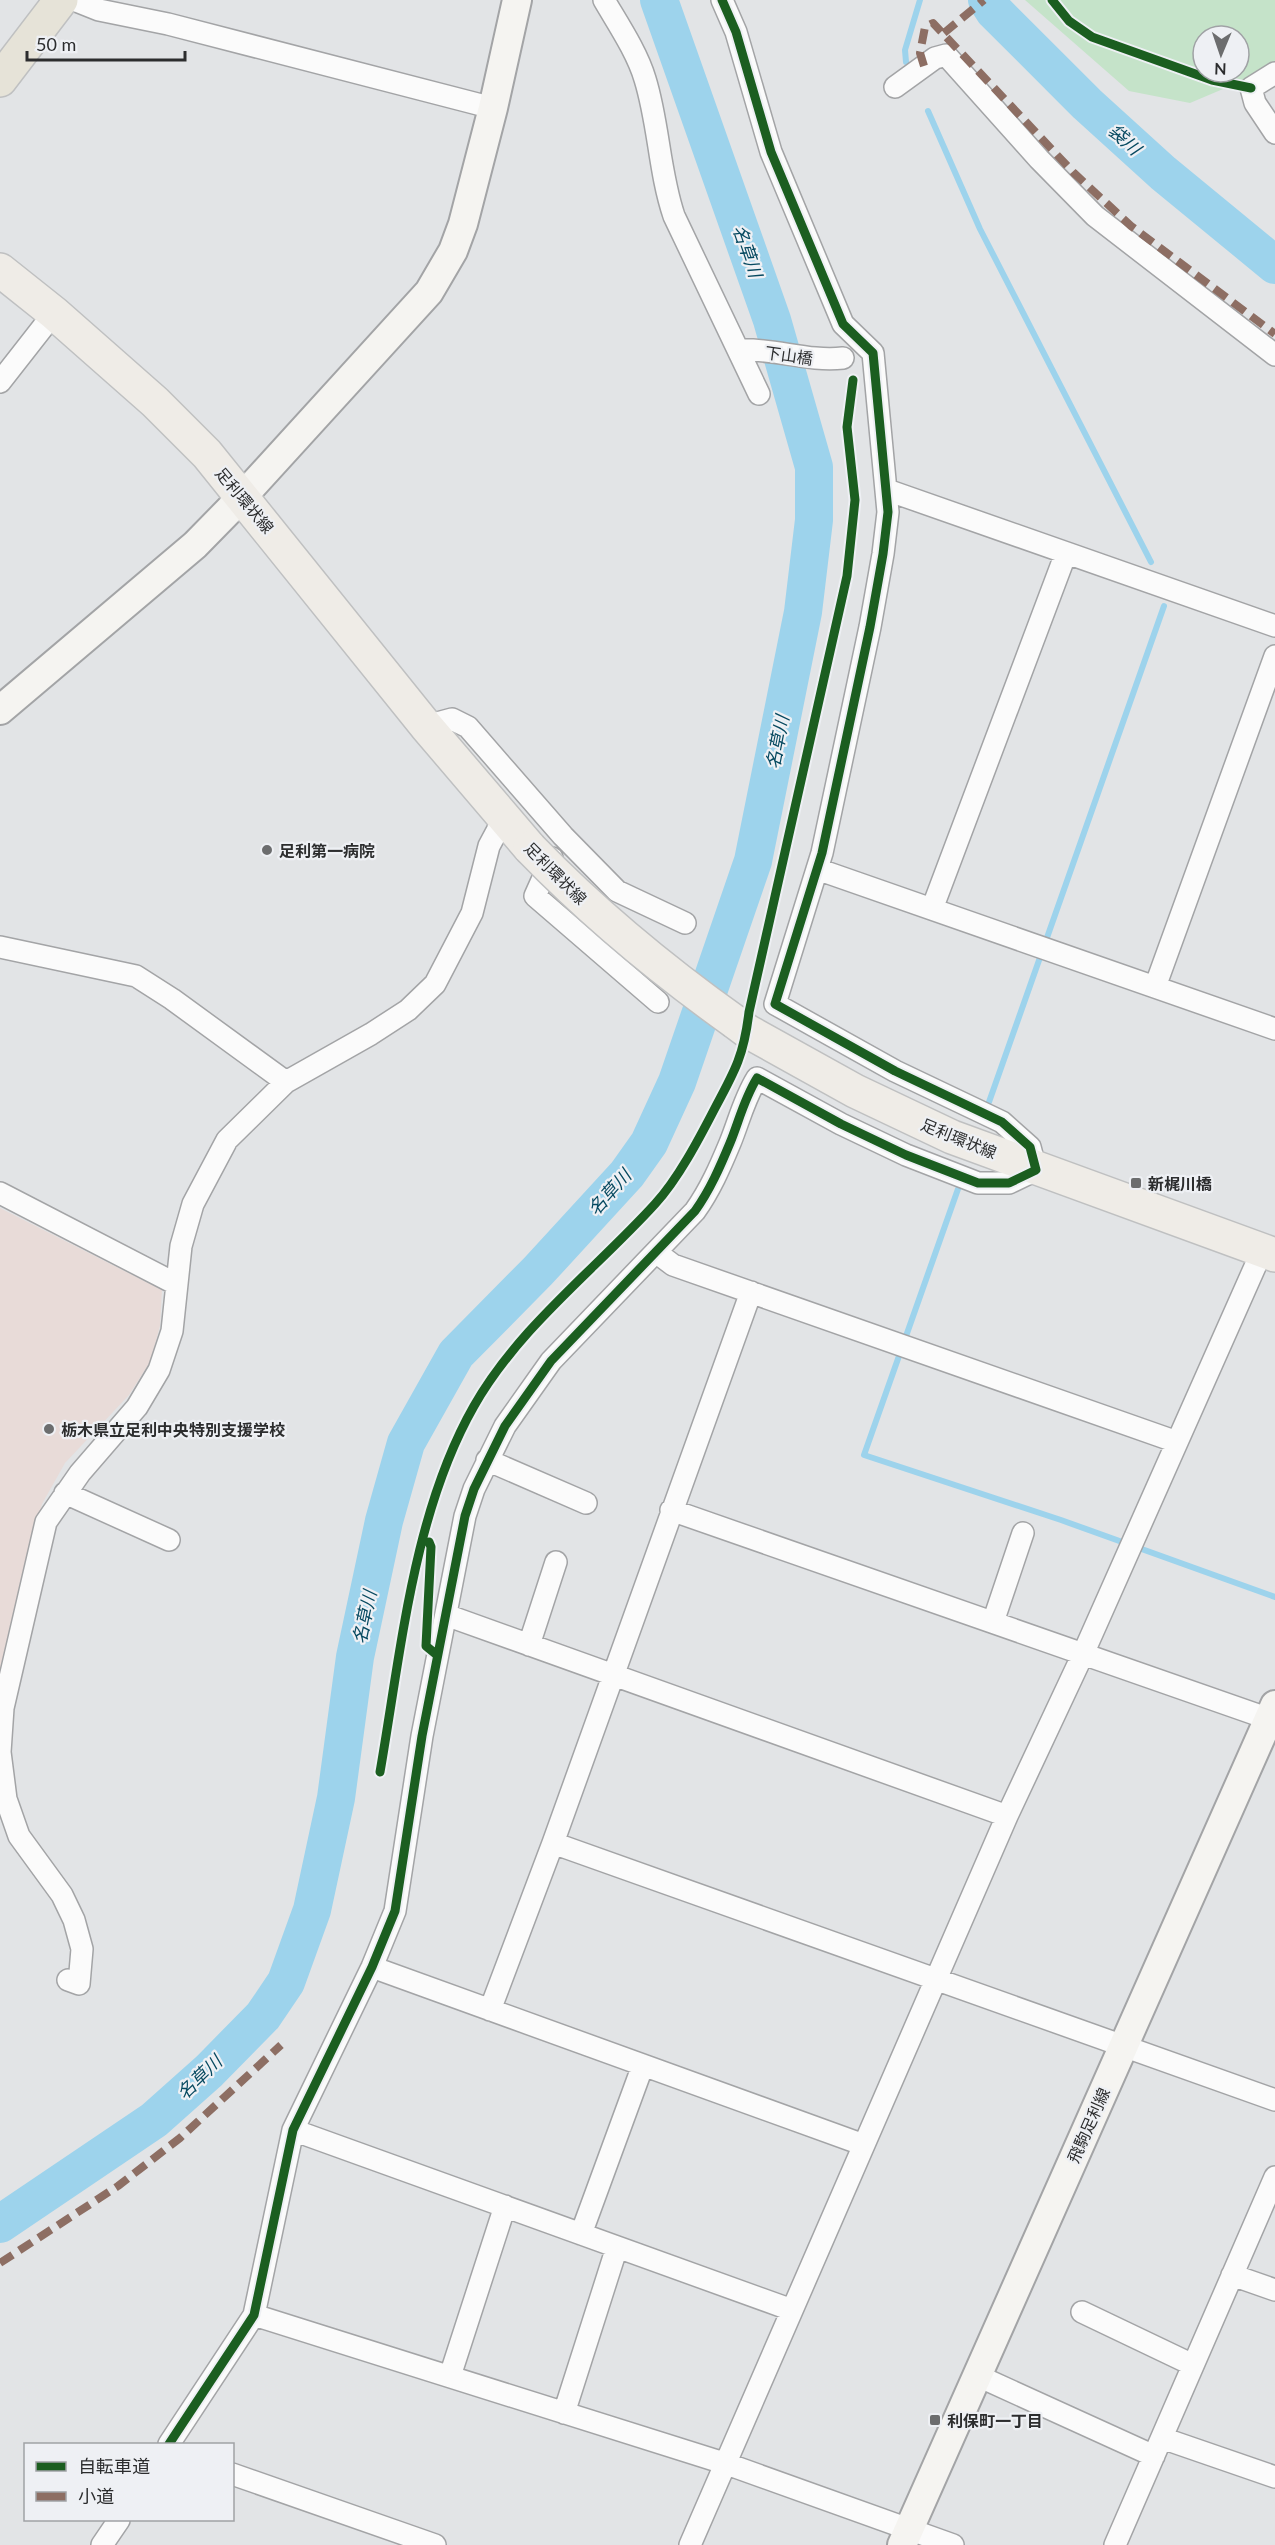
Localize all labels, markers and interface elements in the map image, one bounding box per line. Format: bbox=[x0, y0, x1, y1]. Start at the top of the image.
scale bar bbox=[27, 24, 184, 62]
north arrow bbox=[1191, 24, 1251, 84]
text: 50 m bbox=[36, 33, 76, 55]
text: N bbox=[1214, 60, 1227, 79]
water label: 袋川 bbox=[1104, 119, 1147, 161]
water label: 名草川 bbox=[729, 222, 768, 282]
street label: 下山橋 bbox=[764, 342, 814, 368]
street label: 足利環状線 bbox=[212, 463, 278, 537]
water label: 名草川 bbox=[761, 711, 793, 771]
street label: 足利環状線 bbox=[521, 838, 591, 908]
place label: 足利第一病院 bbox=[279, 841, 375, 860]
marker: 足利第一病院 bbox=[260, 843, 274, 857]
street label: 足利環状線 bbox=[918, 1114, 1000, 1162]
water label: 名草川 bbox=[583, 1163, 637, 1219]
place label: 新梶川橋 bbox=[1148, 1174, 1212, 1193]
marker: 新梶川橋 bbox=[1129, 1176, 1143, 1190]
place label: 栃木県立足利中央特別支援学校 bbox=[61, 1420, 285, 1439]
marker: 栃木県立足利中央特別支援学校 bbox=[42, 1422, 56, 1436]
water label: 名草川 bbox=[348, 1586, 381, 1646]
water label: 名草川 bbox=[172, 2049, 228, 2104]
street label: 飛駒足利線 bbox=[1063, 2085, 1113, 2165]
place label: 利保町一丁目 bbox=[947, 2411, 1043, 2430]
marker: 利保町一丁目 bbox=[928, 2413, 942, 2427]
legend bbox=[24, 2443, 234, 2521]
text: 自転車道 bbox=[78, 2455, 150, 2477]
text: 小道 bbox=[78, 2485, 114, 2507]

